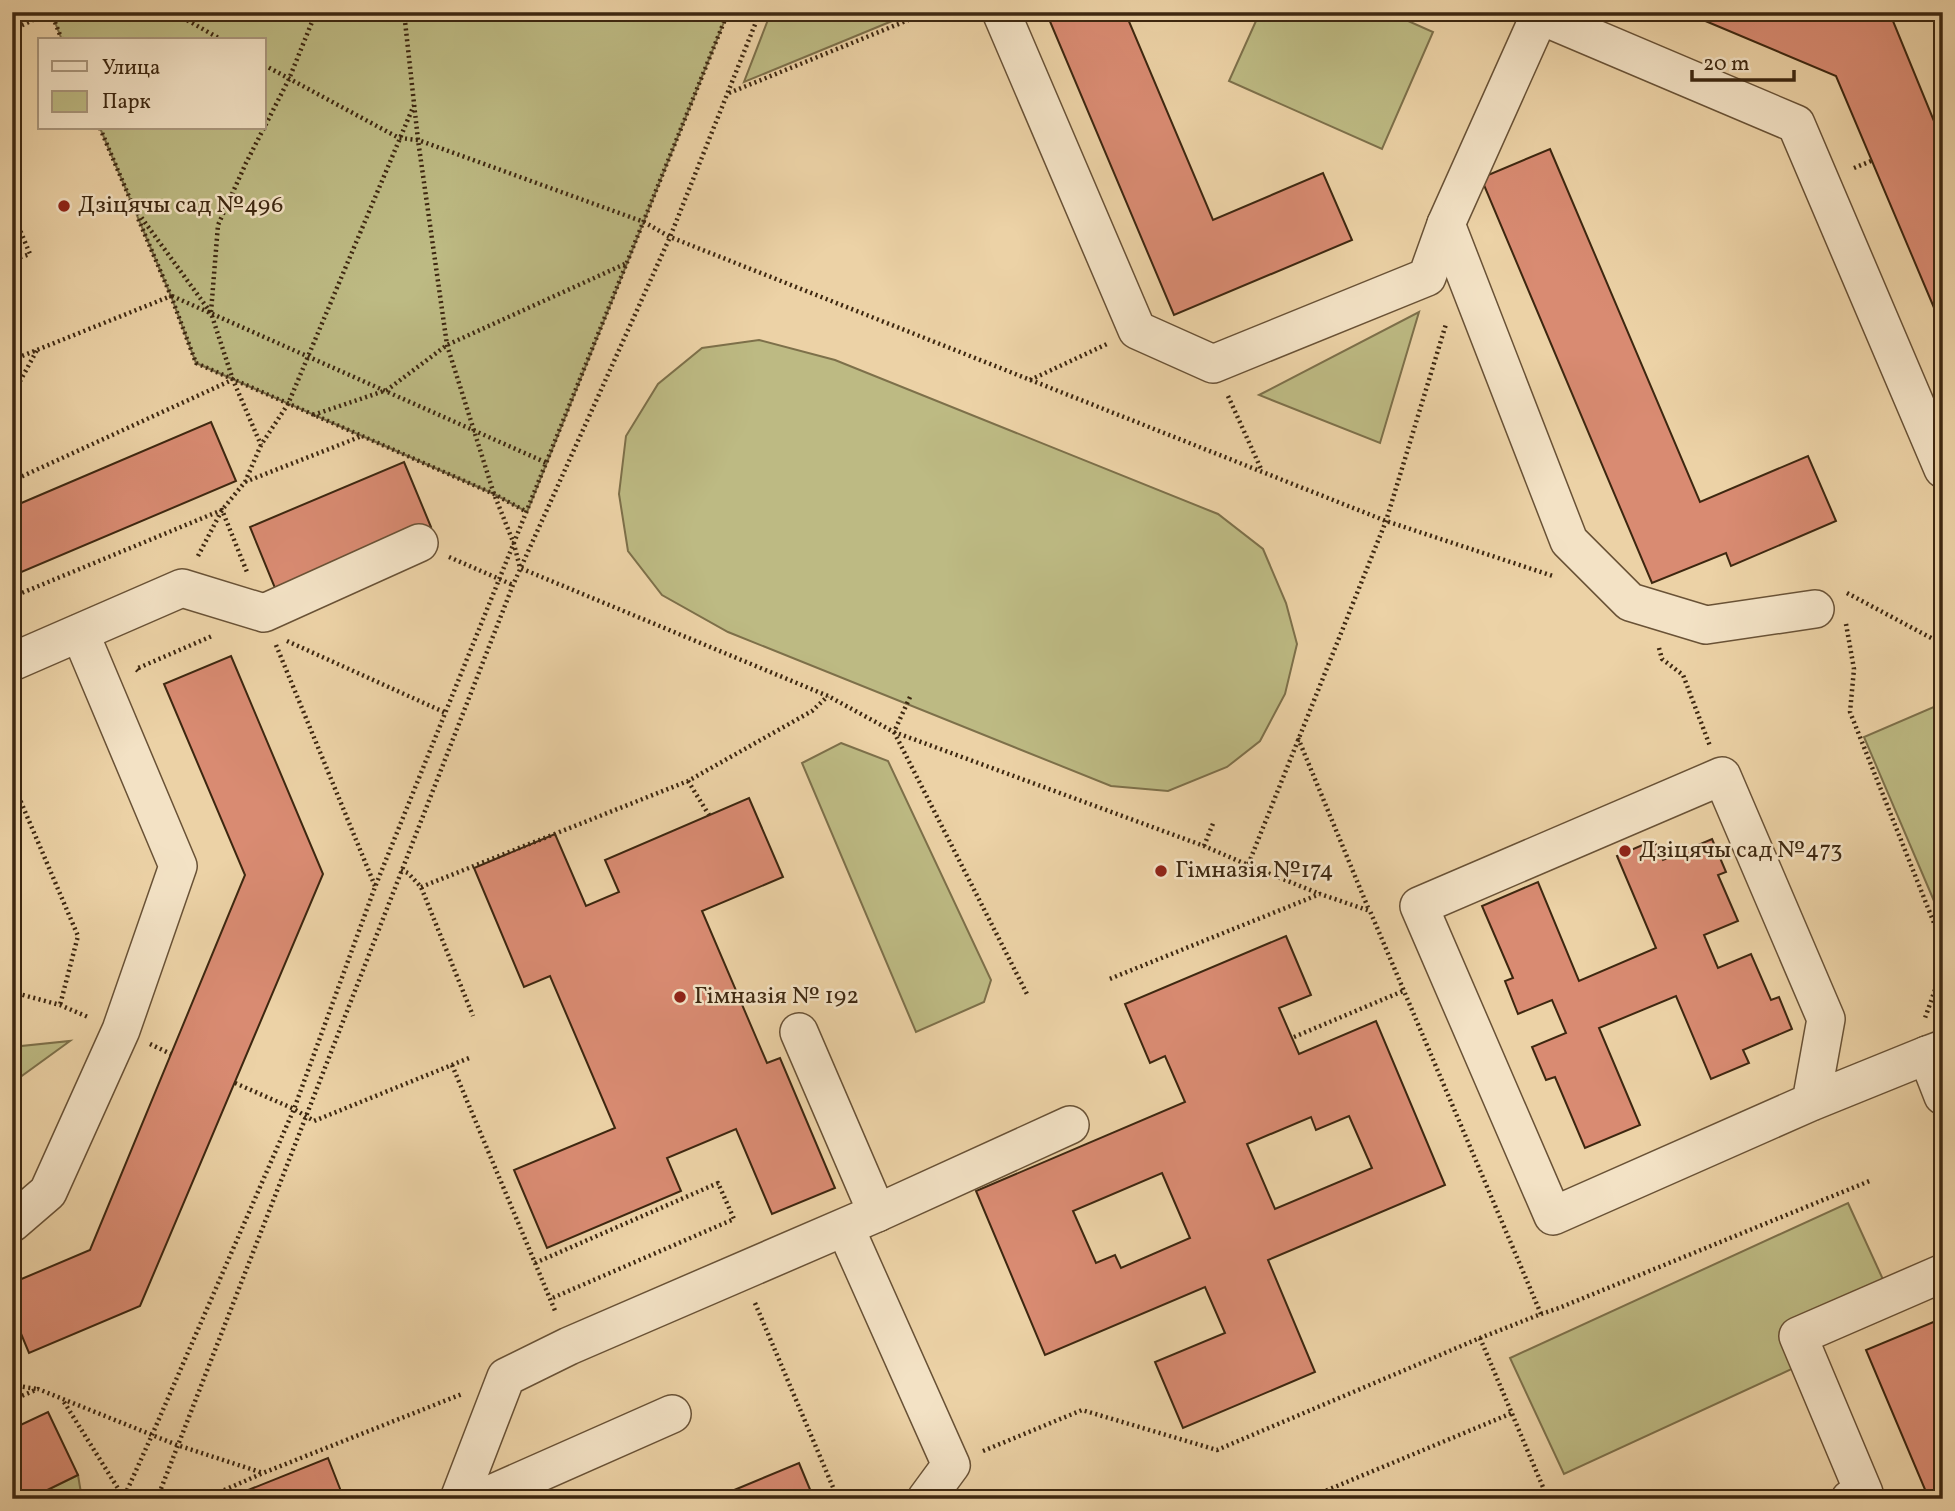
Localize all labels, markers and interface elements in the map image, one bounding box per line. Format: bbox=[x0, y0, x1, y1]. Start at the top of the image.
legend bbox=[38, 38, 266, 130]
scale bar bbox=[1692, 38, 1794, 82]
text: 20 m bbox=[1703, 50, 1749, 79]
text: Улица bbox=[102, 54, 160, 83]
text: Парк bbox=[102, 88, 151, 117]
place label: Дзіцячы сад №496 bbox=[78, 189, 283, 223]
marker: Дзіцячы сад №496 bbox=[56, 198, 72, 214]
place label: Дзіцячы сад №473 bbox=[1639, 834, 1843, 868]
marker: Дзіцячы сад №473 bbox=[1617, 843, 1633, 859]
place label: Гімназія №174 bbox=[1175, 854, 1334, 888]
marker: Гімназія №174 bbox=[1153, 863, 1169, 879]
place label: Гімназія № 192 bbox=[694, 980, 859, 1014]
marker: Гімназія № 192 bbox=[672, 989, 688, 1005]

